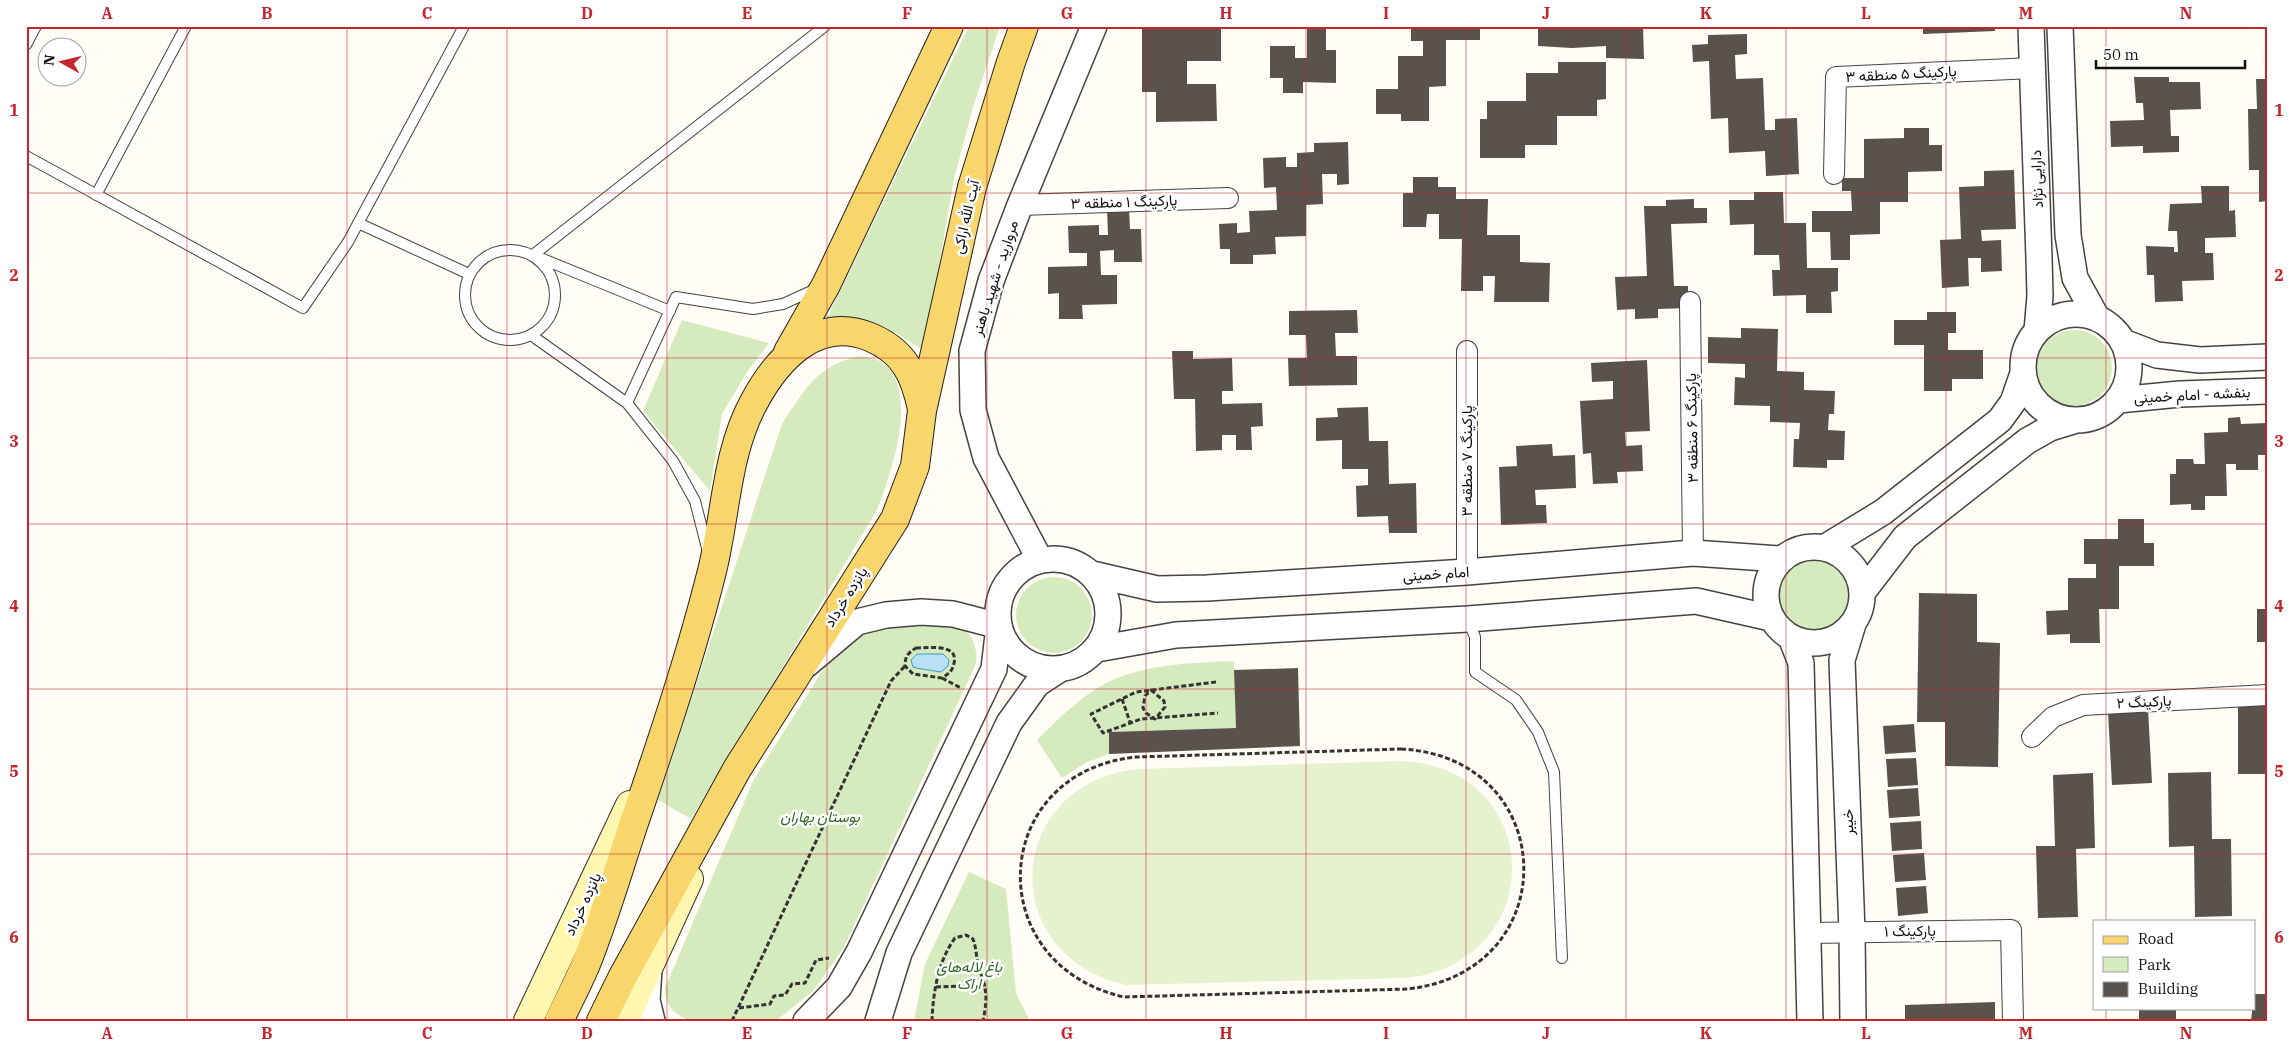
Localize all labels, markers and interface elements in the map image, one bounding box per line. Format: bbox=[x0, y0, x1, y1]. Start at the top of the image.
text: A bbox=[101, 3, 113, 23]
text: B bbox=[261, 3, 273, 23]
text: C bbox=[422, 3, 432, 23]
text: D bbox=[581, 3, 593, 23]
text: E bbox=[742, 3, 752, 23]
text: F bbox=[902, 3, 912, 23]
text: G bbox=[1061, 3, 1073, 23]
text: H bbox=[1220, 3, 1233, 23]
text: I bbox=[1383, 3, 1389, 23]
text: J bbox=[1542, 3, 1550, 23]
text: K bbox=[1700, 3, 1713, 23]
text: L bbox=[1861, 3, 1871, 23]
text: M bbox=[2019, 3, 2033, 23]
text: N bbox=[2180, 3, 2192, 23]
north arrow bbox=[38, 38, 88, 88]
scale bar bbox=[2096, 38, 2244, 70]
text: 50 m bbox=[2103, 45, 2139, 64]
text: N bbox=[39, 53, 59, 67]
street label: پارکینگ ۵ منطقه ۳ bbox=[1845, 61, 1957, 87]
text: 1 bbox=[9, 100, 19, 120]
text: 1 bbox=[2274, 100, 2284, 120]
street label: دارایی نژاد bbox=[2026, 150, 2048, 208]
street label: آیت الله اراکی bbox=[948, 177, 985, 256]
street label: پارکینگ ۱ منطقه ۳ bbox=[1070, 190, 1178, 214]
street label: مروارید - شهید باهنر bbox=[967, 218, 1022, 339]
text: 2 bbox=[9, 265, 19, 285]
text: 2 bbox=[2274, 265, 2284, 285]
street label: پارکینگ ۶ منطقه ۳ bbox=[1681, 373, 1703, 483]
street label: بنفشه - امام خمینی bbox=[2133, 382, 2251, 408]
street label: پارکینگ ۷ منطقه ۳ bbox=[1457, 405, 1477, 517]
text: 3 bbox=[9, 431, 19, 451]
text: 3 bbox=[2274, 431, 2284, 451]
street label: امام خمینی bbox=[1402, 562, 1470, 586]
street label: پانزده خرداد bbox=[820, 563, 872, 631]
text: 4 bbox=[9, 596, 19, 616]
text: 4 bbox=[2274, 596, 2284, 616]
street label: پارکینگ ۲ bbox=[2116, 691, 2172, 713]
text: 5 bbox=[9, 761, 19, 781]
text: 5 bbox=[2274, 761, 2284, 781]
park label: بوستان بهاران bbox=[780, 807, 860, 826]
street label: خیبر bbox=[1838, 808, 1857, 837]
street label: پانزده خرداد bbox=[560, 869, 606, 939]
legend bbox=[2093, 920, 2256, 1010]
street label: پارکینگ ۱ bbox=[1884, 921, 1936, 941]
text: 6 bbox=[9, 927, 19, 947]
text: 6 bbox=[2274, 927, 2284, 947]
text: Road bbox=[2138, 929, 2174, 948]
text: Park bbox=[2138, 955, 2171, 974]
park label: باغ لاله‌های اراک bbox=[936, 957, 1002, 993]
text: Building bbox=[2138, 979, 2198, 998]
text: A bbox=[101, 1023, 113, 1043]
text: B bbox=[261, 1023, 273, 1043]
text: C bbox=[422, 1023, 432, 1043]
text: D bbox=[581, 1023, 593, 1043]
text: E bbox=[742, 1023, 752, 1043]
text: F bbox=[902, 1023, 912, 1043]
text: G bbox=[1061, 1023, 1073, 1043]
text: H bbox=[1220, 1023, 1233, 1043]
text: I bbox=[1383, 1023, 1389, 1043]
text: J bbox=[1542, 1023, 1550, 1043]
text: K bbox=[1700, 1023, 1713, 1043]
text: L bbox=[1861, 1023, 1871, 1043]
text: M bbox=[2019, 1023, 2033, 1043]
text: N bbox=[2180, 1023, 2192, 1043]

